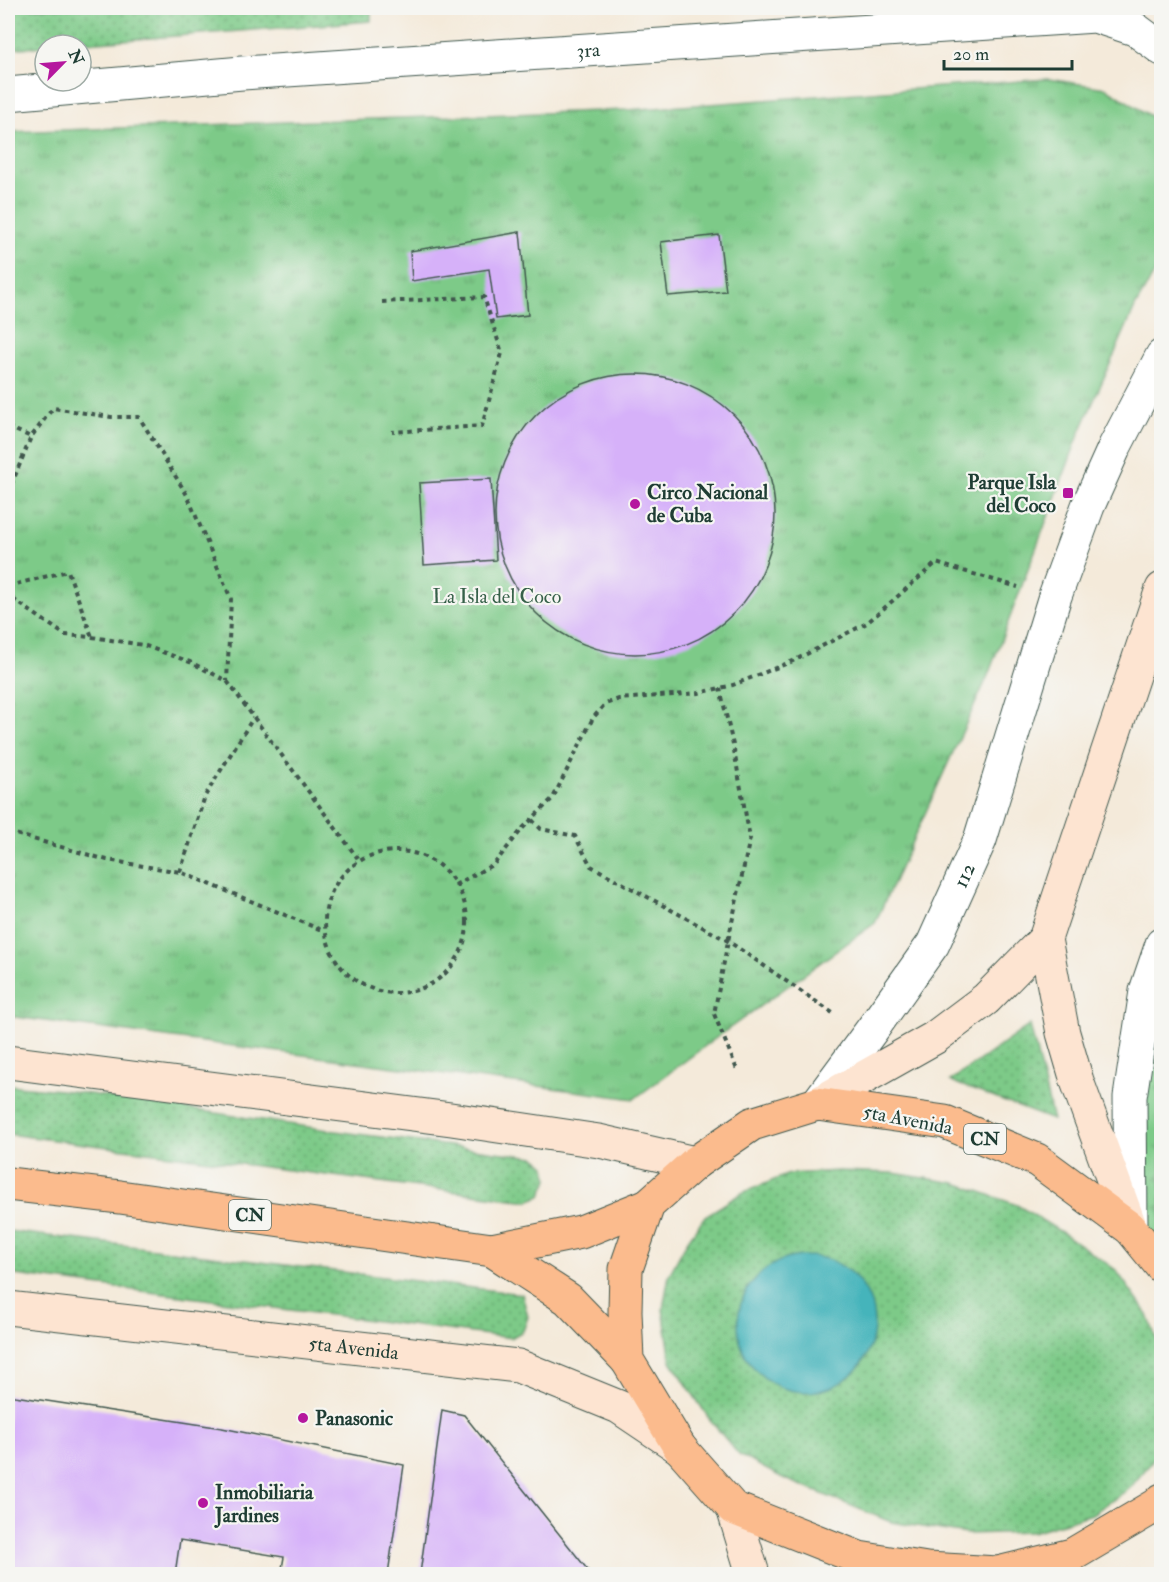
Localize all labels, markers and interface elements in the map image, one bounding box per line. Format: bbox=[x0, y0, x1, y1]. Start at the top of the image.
north arrow bbox=[33, 33, 93, 93]
scale bar bbox=[944, 33, 1072, 71]
street label: 3ra bbox=[576, 37, 602, 64]
text: 20 m bbox=[953, 43, 989, 66]
text: N bbox=[63, 45, 88, 68]
place label: Parque Isla del Coco bbox=[968, 470, 1057, 518]
place label: Circo Nacional de Cuba bbox=[647, 480, 769, 528]
marker: Parque Isla del Coco bbox=[1061, 486, 1075, 500]
marker: Circo Nacional de Cuba bbox=[628, 497, 642, 511]
park label: La Isla del Coco bbox=[433, 584, 561, 609]
street label: 112 bbox=[948, 859, 981, 892]
street label: 5ta Avenida bbox=[861, 1099, 955, 1141]
road number: CN bbox=[964, 1124, 1006, 1154]
road number: CN bbox=[229, 1200, 271, 1230]
street label: 5ta Avenida bbox=[307, 1330, 401, 1365]
place label: Panasonic bbox=[315, 1406, 394, 1431]
marker: Panasonic bbox=[296, 1411, 310, 1425]
place label: Inmobiliaria Jardines bbox=[214, 1480, 314, 1528]
marker: Inmobiliaria Jardines bbox=[196, 1496, 210, 1510]

